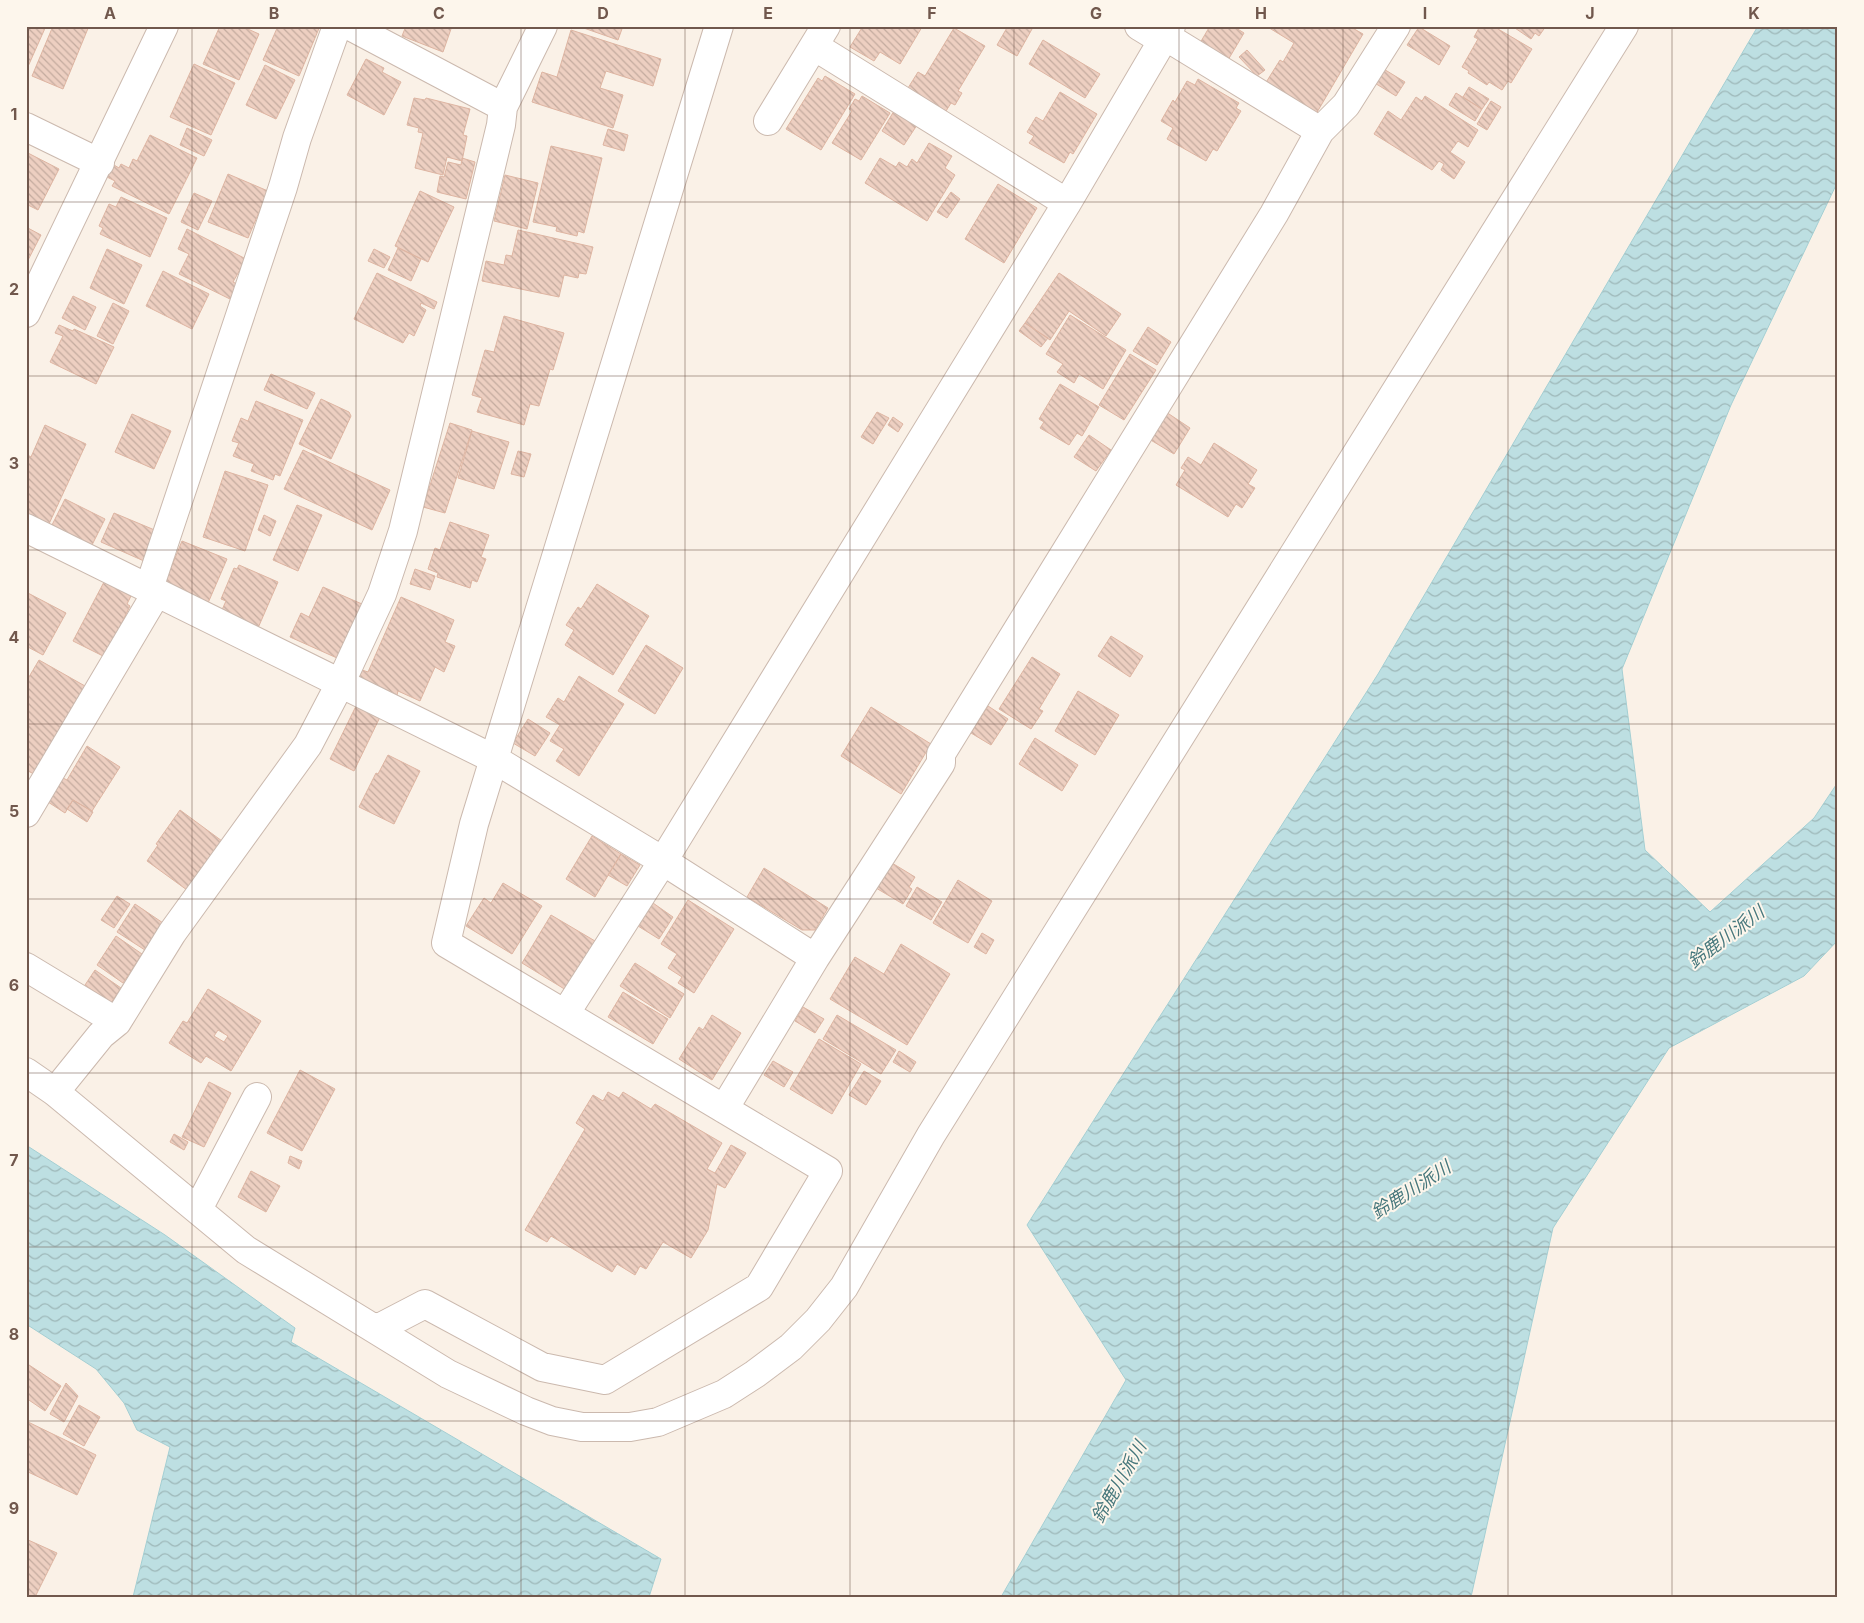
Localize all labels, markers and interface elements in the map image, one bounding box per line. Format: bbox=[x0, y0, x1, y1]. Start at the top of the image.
text: A bbox=[104, 3, 116, 23]
text: B bbox=[269, 3, 279, 23]
text: C bbox=[433, 3, 445, 23]
text: D bbox=[597, 3, 609, 23]
text: E bbox=[763, 3, 773, 23]
text: F bbox=[927, 3, 937, 23]
text: G bbox=[1090, 3, 1102, 23]
text: H bbox=[1255, 3, 1267, 23]
text: I bbox=[1423, 3, 1427, 23]
text: J bbox=[1585, 3, 1595, 23]
text: K bbox=[1748, 3, 1760, 23]
text: 1 bbox=[11, 104, 17, 124]
text: 2 bbox=[9, 279, 19, 299]
text: 3 bbox=[9, 453, 19, 473]
text: 4 bbox=[9, 627, 20, 647]
text: 5 bbox=[9, 801, 19, 821]
water label: 鈴鹿川派川 bbox=[1683, 900, 1770, 972]
text: 6 bbox=[9, 975, 19, 995]
text: 7 bbox=[9, 1150, 19, 1170]
water label: 鈴鹿川派川 bbox=[1367, 1155, 1456, 1223]
text: 8 bbox=[9, 1324, 19, 1344]
water label: 鈴鹿川派川 bbox=[1087, 1436, 1151, 1526]
text: 9 bbox=[9, 1498, 19, 1518]

